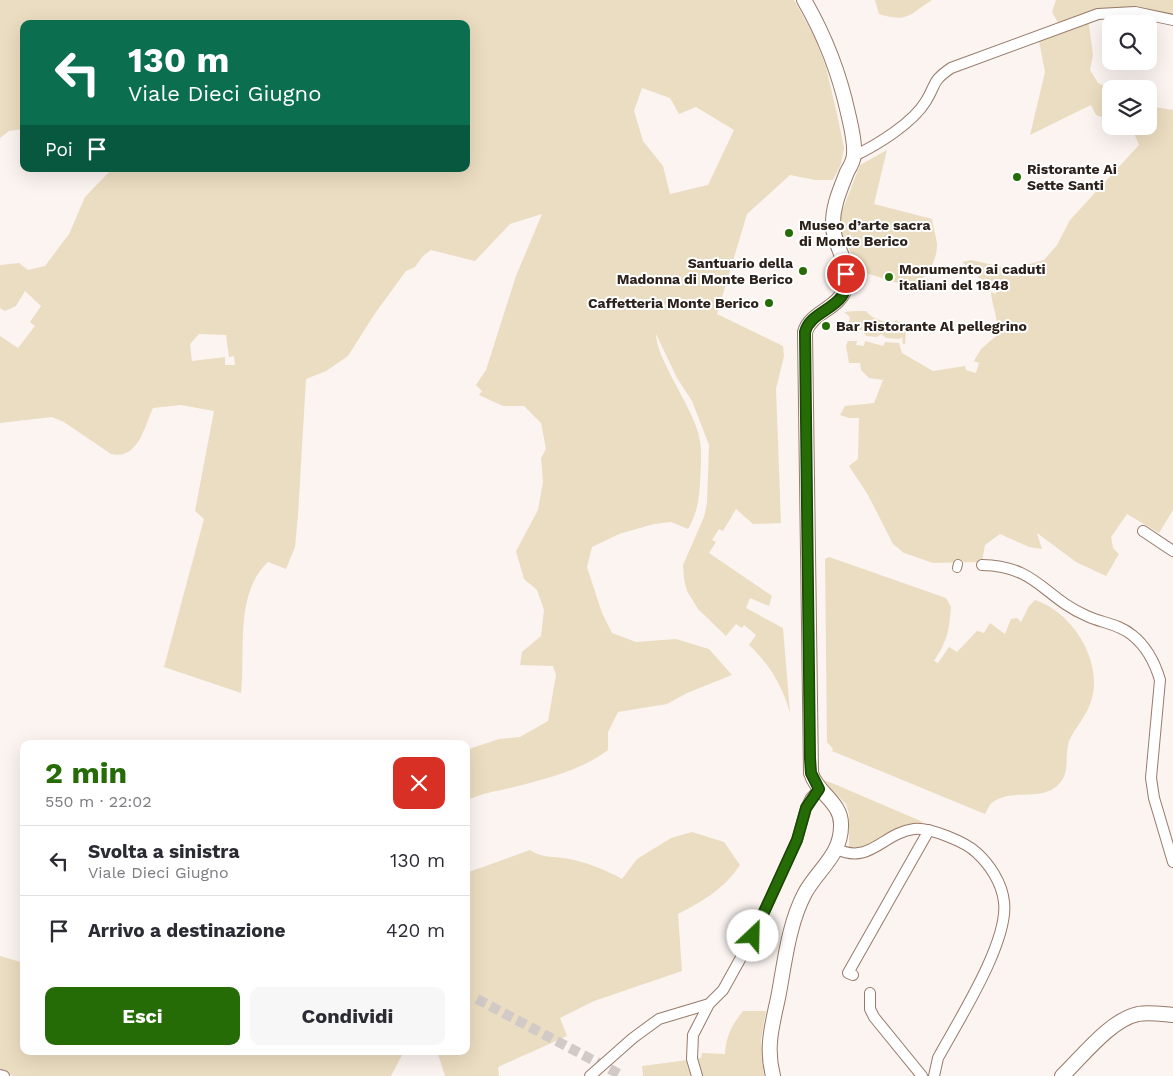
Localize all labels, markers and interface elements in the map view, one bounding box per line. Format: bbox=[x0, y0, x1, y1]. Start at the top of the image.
map controls bbox=[1102, 15, 1157, 135]
button: search bbox=[1102, 15, 1157, 70]
text: 130 m bbox=[128, 39, 229, 81]
icon: left bbox=[45, 40, 110, 105]
button: layers bbox=[1102, 80, 1157, 135]
text: Viale Dieci Giugno bbox=[128, 81, 321, 106]
icon: arrive bbox=[83, 135, 111, 163]
text: Poi bbox=[45, 138, 73, 161]
place label: Ristorante Ai Sette Santi bbox=[1027, 161, 1117, 193]
marker: Ristorante Ai Sette Santi bbox=[1011, 171, 1023, 183]
place label: Museo d’arte sacra di Monte Berico bbox=[799, 217, 931, 249]
marker: Museo d’arte sacra di Monte Berico bbox=[783, 227, 795, 239]
pin bbox=[825, 253, 867, 295]
place label: Santuario della Madonna di Monte Berico bbox=[617, 255, 794, 287]
icon: arrive bbox=[832, 260, 860, 288]
place label: Monumento ai caduti italiani del 1848 bbox=[899, 261, 1046, 293]
marker: Santuario della Madonna di Monte Berico bbox=[797, 265, 809, 277]
marker: Monumento ai caduti italiani del 1848 bbox=[883, 271, 895, 283]
place label: Caffetteria Monte Berico bbox=[588, 295, 759, 311]
marker: Caffetteria Monte Berico bbox=[763, 297, 775, 309]
place label: Bar Ristorante Al pellegrino bbox=[836, 318, 1027, 334]
marker: Bar Ristorante Al pellegrino bbox=[820, 320, 832, 332]
text: 2 min bbox=[45, 755, 127, 790]
button: close bbox=[393, 757, 445, 809]
text: 550 m · 22:02 bbox=[45, 792, 151, 811]
text: Svolta a sinistra bbox=[88, 840, 239, 863]
icon: left bbox=[45, 847, 73, 875]
text: 130 m bbox=[390, 849, 445, 872]
text: Viale Dieci Giugno bbox=[88, 863, 229, 882]
position arrow bbox=[726, 909, 778, 961]
icon: arrive bbox=[45, 917, 73, 945]
text: Arrivo a destinazione bbox=[88, 919, 285, 942]
text: 420 m bbox=[386, 919, 445, 942]
button: Esci bbox=[45, 987, 240, 1045]
button: Condividi bbox=[250, 987, 445, 1045]

